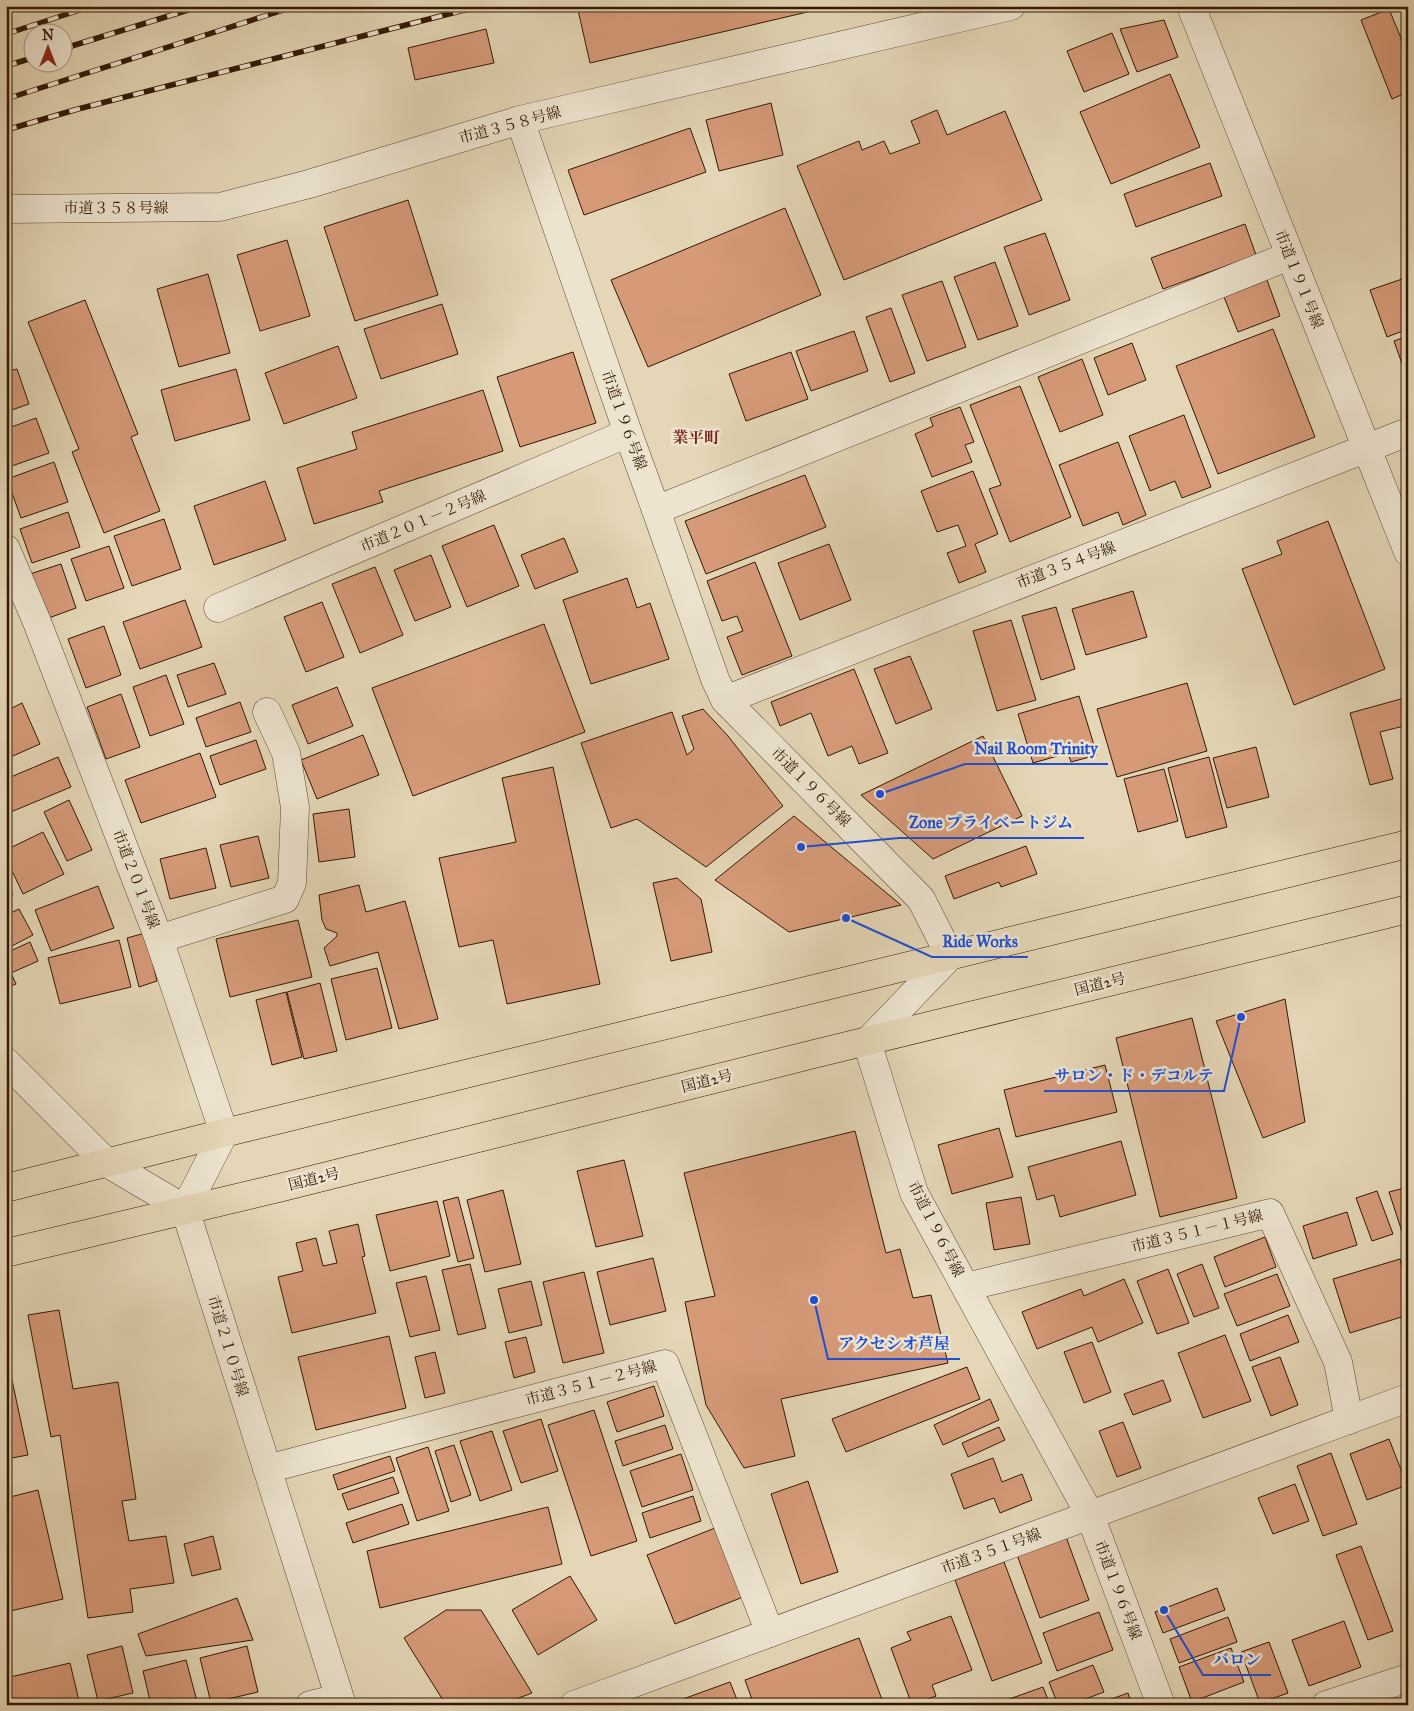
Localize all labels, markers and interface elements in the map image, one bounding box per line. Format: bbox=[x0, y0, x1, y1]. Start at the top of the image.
north arrow bbox=[22, 22, 72, 72]
text: N bbox=[42, 27, 54, 44]
street label: 市道３５８号線 bbox=[457, 103, 563, 147]
street label: 市道３５８号線 bbox=[63, 199, 169, 217]
street label: 市道１９１号線 bbox=[1271, 227, 1327, 331]
street label: 市道１９６号線 bbox=[598, 368, 650, 472]
district label: 業平町 bbox=[672, 428, 720, 447]
street label: 市道２０１－２号線 bbox=[357, 486, 489, 556]
street label: 市道３５４号線 bbox=[1014, 538, 1118, 592]
callout: Nail Room Trinity bbox=[965, 733, 1108, 764]
text: Nail Room Trinity bbox=[974, 739, 1099, 759]
street label: 市道１９６号線 bbox=[768, 744, 854, 830]
callout: Zone プライベートジム bbox=[899, 807, 1084, 838]
text: Zone プライベートジム bbox=[909, 813, 1073, 832]
street label: 市道２０１号線 bbox=[109, 827, 163, 931]
callout: Ride Works bbox=[932, 926, 1028, 957]
text: Ride Works bbox=[942, 932, 1018, 951]
street label: 国道2号 bbox=[1072, 969, 1128, 999]
callout: サロン・ド・デコルテ bbox=[1044, 1060, 1224, 1091]
street label: 国道2号 bbox=[679, 1066, 735, 1096]
text: サロン・ド・デコルテ bbox=[1054, 1066, 1214, 1085]
street label: 国道2号 bbox=[286, 1164, 342, 1194]
street label: 市道１９６号線 bbox=[904, 1178, 968, 1280]
street label: 市道３５１－１号線 bbox=[1129, 1206, 1265, 1256]
street label: 市道２１０号線 bbox=[204, 1293, 252, 1399]
callout: アクセシオ芦屋 bbox=[828, 1328, 960, 1359]
text: アクセシオ芦屋 bbox=[838, 1334, 950, 1353]
street label: 市道３５１－２号線 bbox=[523, 1357, 659, 1409]
street label: 市道３５１号線 bbox=[939, 1525, 1043, 1577]
street label: 市道１９６号線 bbox=[1091, 1538, 1145, 1642]
callout: バロン bbox=[1203, 1644, 1271, 1675]
text: バロン bbox=[1213, 1650, 1261, 1669]

